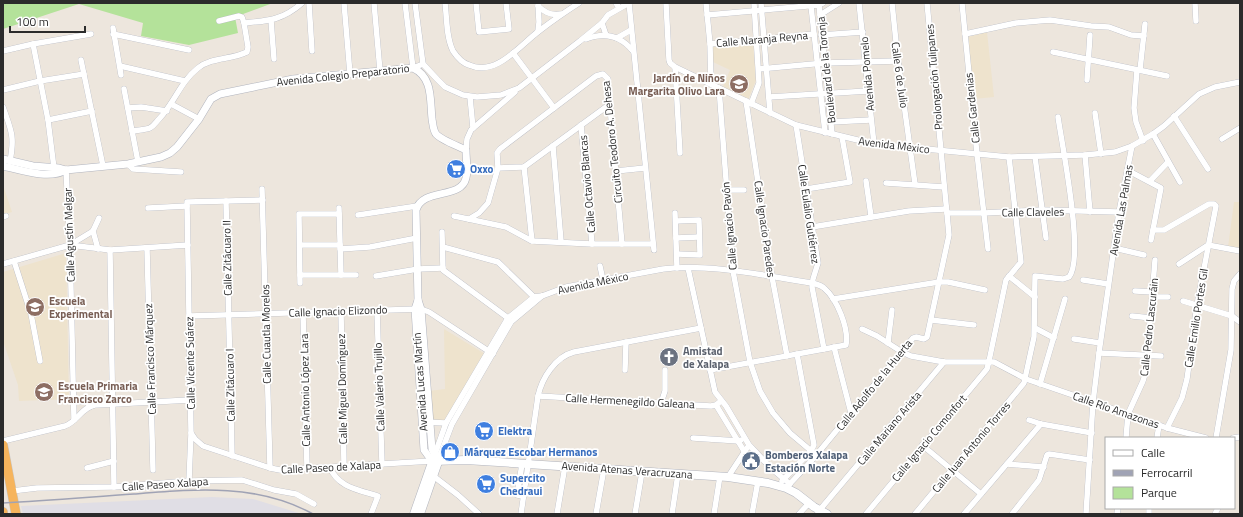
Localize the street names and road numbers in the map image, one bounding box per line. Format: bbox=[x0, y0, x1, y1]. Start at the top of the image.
street label: Boulevard de la Toronja bbox=[812, 15, 840, 124]
street label: Prolongación Tulipanes bbox=[921, 23, 947, 131]
street label: Calle Naranja Reyna bbox=[716, 27, 809, 51]
street label: Avenida Pomelo bbox=[856, 36, 878, 112]
street label: Calle 6 de Julio bbox=[887, 41, 913, 109]
street label: Avenida Colegio Preparatorio bbox=[276, 60, 410, 90]
street label: Calle Gardenias bbox=[960, 72, 984, 144]
street label: Circuito Teodoro A. Dehesa bbox=[598, 80, 626, 204]
street label: Avenida México bbox=[857, 133, 931, 157]
street label: Calle Octavio Blancas bbox=[575, 134, 599, 234]
street label: Calle Eulalio Gutiérrez bbox=[794, 163, 824, 265]
street label: Avenida Las Palmas bbox=[1105, 163, 1137, 257]
street label: Calle Ignacio Paredes bbox=[750, 180, 780, 278]
street label: Calle Ignacio Pavón bbox=[717, 181, 741, 271]
street label: Calle Agustín Melgar bbox=[59, 187, 79, 282]
street label: Calle Claveles bbox=[1002, 203, 1064, 221]
street label: Calle Zitácuaro II bbox=[218, 220, 236, 296]
street label: Calle Emilio Portes Gil bbox=[1180, 267, 1212, 369]
street label: Avenida México bbox=[556, 268, 630, 298]
street label: Calle Pedro Lascuráin bbox=[1136, 277, 1162, 377]
street label: Calle Cuautla Morelos bbox=[257, 284, 275, 384]
street label: Calle Ignacio Elizondo bbox=[288, 301, 388, 321]
street label: Calle Francisco Márquez bbox=[140, 303, 160, 415]
street label: Calle Vicente Suárez bbox=[181, 316, 199, 410]
street label: Avenida Lucas Martín bbox=[409, 332, 431, 432]
street label: Calle Antonio López Lara bbox=[296, 333, 314, 447]
street label: Calle Miguel Domínguez bbox=[333, 334, 351, 444]
street label: Calle Adolfo de la Huerta bbox=[832, 336, 916, 434]
street label: Calle Valerio Trujillo bbox=[369, 342, 389, 432]
street label: Calle Zitácuaro I bbox=[221, 348, 239, 422]
street label: Calle Mariano Arista bbox=[853, 387, 925, 469]
street label: Calle Río Amazonas bbox=[1071, 388, 1161, 432]
street label: Calle Hermenegildo Galeana bbox=[565, 390, 696, 412]
street label: Calle Ignacio Comonfort bbox=[888, 391, 970, 485]
street label: Calle Juan Antonio Torres bbox=[928, 398, 1014, 496]
street label: Calle Paseo de Xalapa bbox=[281, 456, 382, 478]
street label: Avenida Atenas Veracruzana bbox=[561, 457, 693, 483]
street label: Calle Paseo Xalapa bbox=[121, 473, 209, 495]

